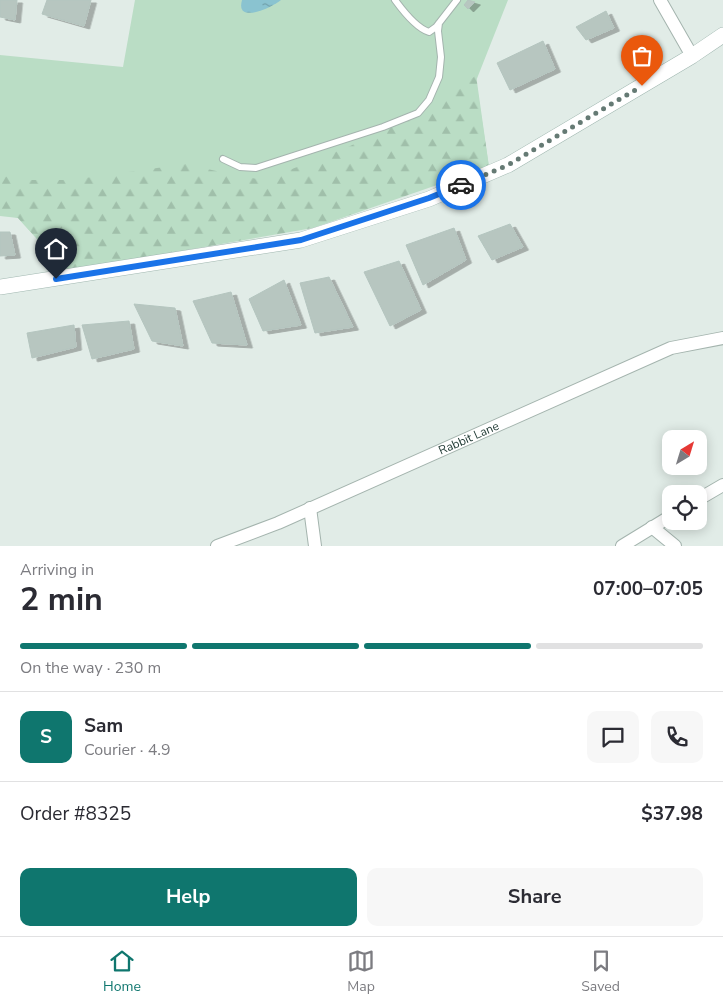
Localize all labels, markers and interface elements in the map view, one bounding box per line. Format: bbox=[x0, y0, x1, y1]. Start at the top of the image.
pin bbox=[621, 35, 663, 86]
icon: bag bbox=[628, 42, 656, 70]
courier bbox=[436, 160, 486, 210]
icon: car bbox=[447, 171, 475, 199]
pin bbox=[35, 228, 77, 279]
icon: home bbox=[42, 235, 70, 263]
street label: Rabbit Lane bbox=[436, 418, 502, 459]
north arrow bbox=[662, 430, 708, 475]
map controls bbox=[662, 430, 707, 530]
button: locate bbox=[662, 485, 707, 530]
text: Arriving in bbox=[20, 559, 94, 581]
text: 07:00–07:05 bbox=[593, 576, 703, 602]
text: 2 min bbox=[20, 578, 103, 621]
text: On the way · 230 m bbox=[20, 657, 161, 679]
button: chat bbox=[587, 711, 639, 763]
button: phone bbox=[651, 711, 703, 763]
text: Sam bbox=[84, 713, 123, 739]
text: S bbox=[40, 724, 52, 750]
text: Courier · 4.9 bbox=[84, 739, 170, 761]
text: Order #8325 bbox=[20, 801, 131, 827]
text: $37.98 bbox=[641, 801, 703, 827]
button: Help bbox=[20, 868, 357, 926]
button: Share bbox=[367, 868, 703, 926]
tab: Home bbox=[103, 947, 141, 996]
tab: Map bbox=[347, 947, 375, 996]
tab: Saved bbox=[581, 947, 620, 996]

